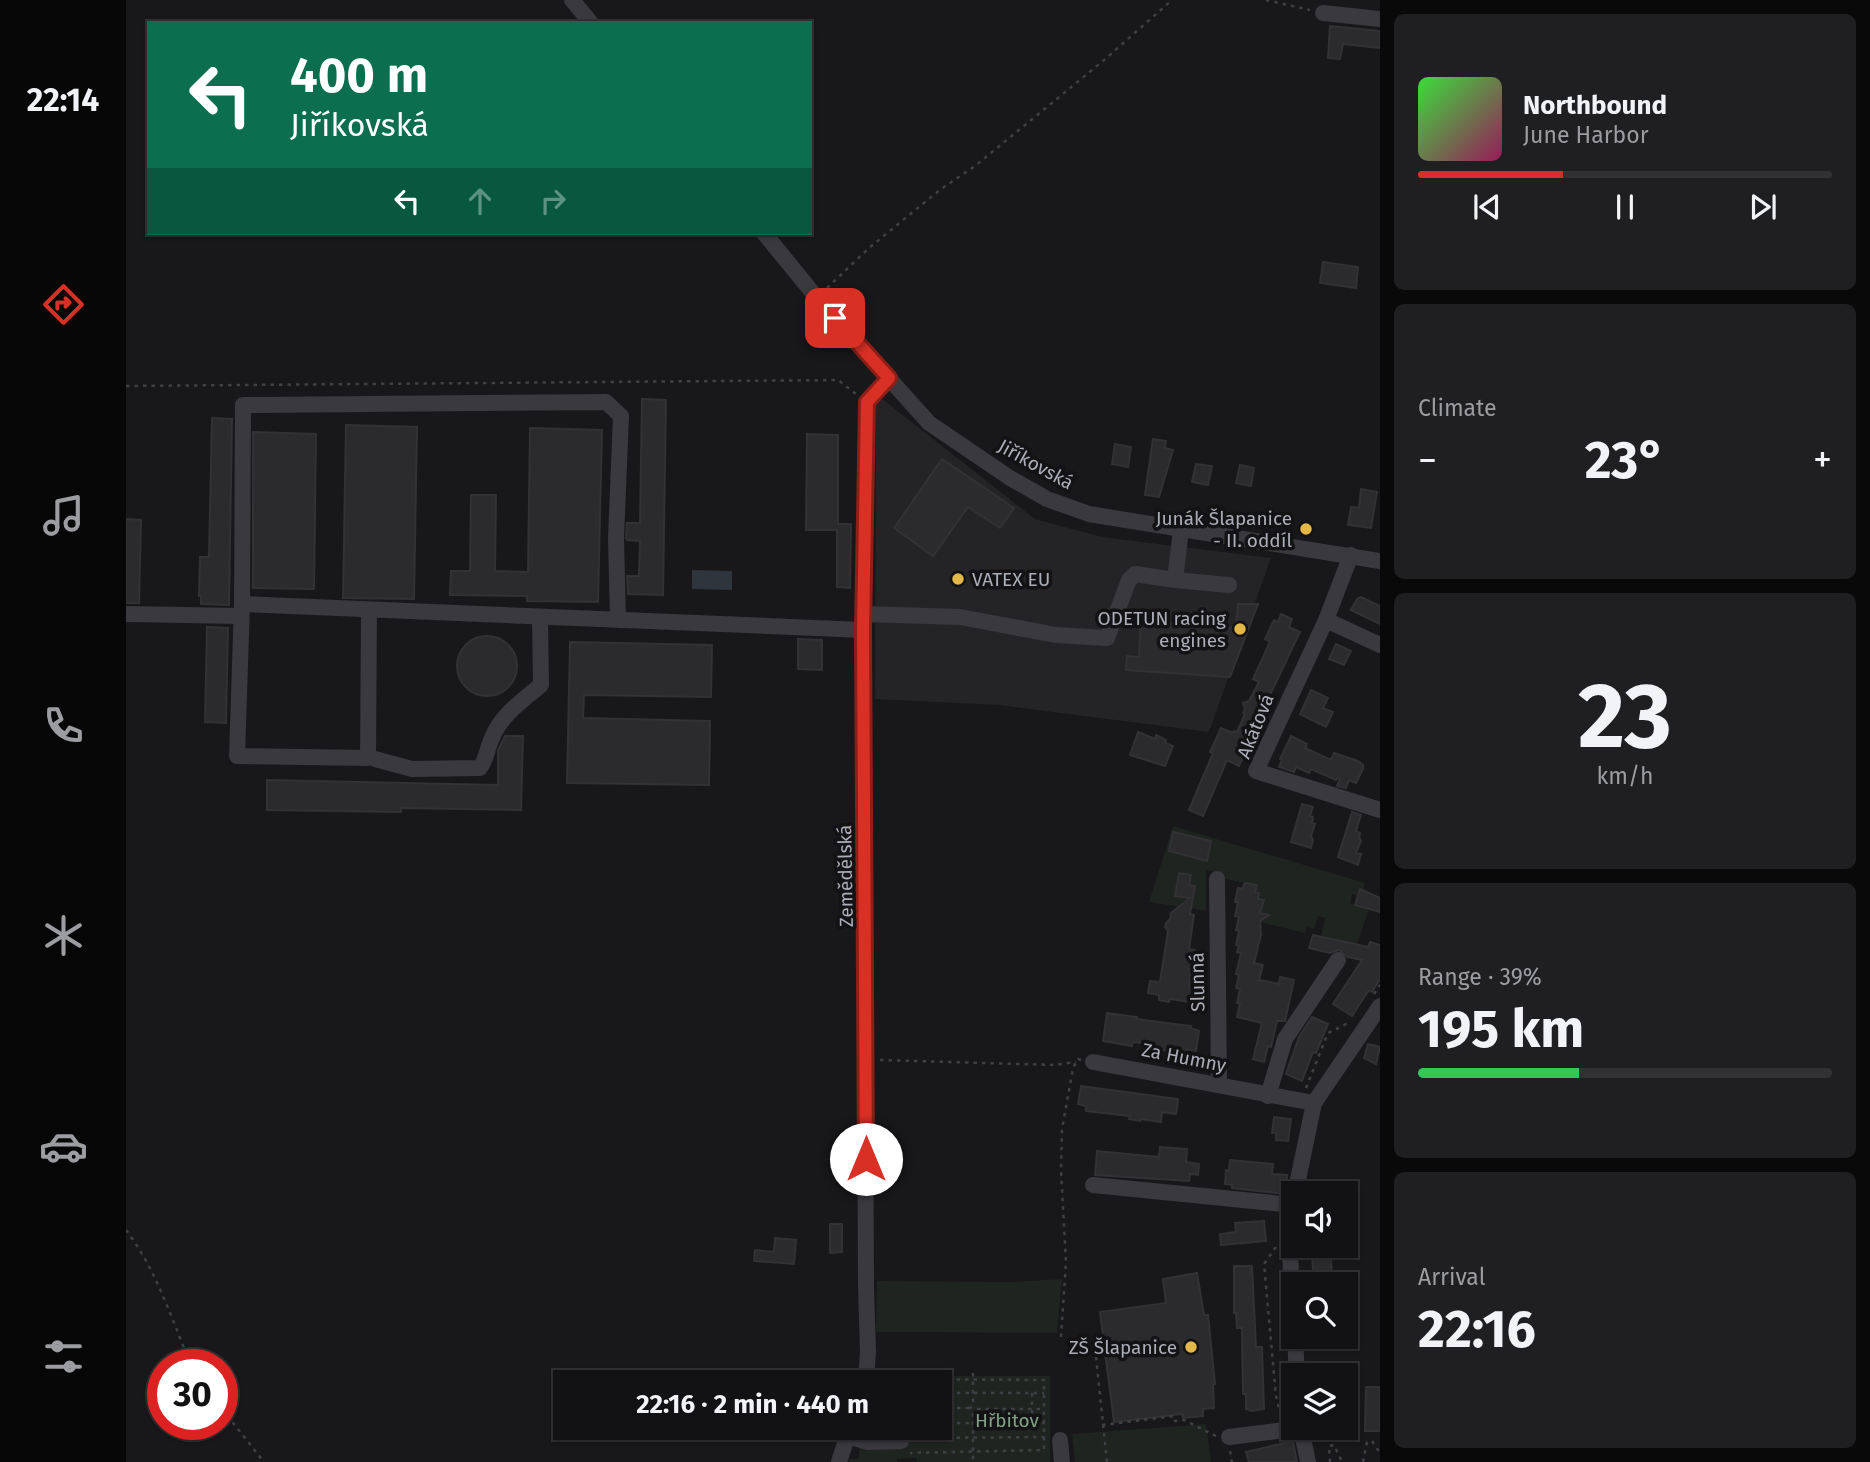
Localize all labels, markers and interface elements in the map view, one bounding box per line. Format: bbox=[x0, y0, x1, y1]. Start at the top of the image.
text: 400 m bbox=[290, 46, 428, 105]
icon: left bbox=[175, 49, 266, 140]
text: 22:14 bbox=[27, 81, 99, 119]
text: Northbound bbox=[1523, 90, 1667, 121]
text: Jiříkovská bbox=[290, 106, 429, 144]
text: June Harbor bbox=[1523, 121, 1649, 149]
icon: left bbox=[388, 182, 426, 220]
icon: ahead bbox=[461, 182, 499, 220]
icon: right bbox=[534, 182, 572, 220]
icon: previous bbox=[1468, 188, 1506, 226]
icon: pause bbox=[1606, 188, 1644, 226]
icon: next bbox=[1744, 188, 1782, 226]
icon: directions bbox=[39, 280, 88, 329]
pin bbox=[805, 288, 865, 348]
icon: arrive bbox=[816, 299, 854, 337]
text: Climate bbox=[1418, 394, 1497, 422]
text: 23° bbox=[1585, 429, 1665, 492]
street label: Jiříkovská bbox=[994, 434, 1077, 495]
text: − bbox=[1418, 437, 1437, 483]
text: + bbox=[1813, 437, 1832, 483]
icon: music bbox=[39, 491, 88, 540]
place label: Junák Šlapanice - II. oddíl bbox=[1156, 507, 1292, 552]
marker: Junák Šlapanice - II. oddíl bbox=[1298, 521, 1314, 537]
place label: VATEX EU bbox=[972, 568, 1050, 591]
marker: VATEX EU bbox=[950, 571, 966, 587]
place label: ODETUN racing engines bbox=[1098, 607, 1226, 652]
marker: ODETUN racing engines bbox=[1232, 621, 1248, 637]
text: 23 bbox=[1578, 662, 1672, 771]
street label: Akátová bbox=[1232, 691, 1279, 762]
icon: phone bbox=[39, 701, 88, 750]
text: km/h bbox=[1597, 762, 1653, 790]
street label: Zemědělská bbox=[833, 825, 858, 927]
icon: climate bbox=[39, 911, 88, 960]
street label: Slunná bbox=[1185, 952, 1210, 1012]
text: Range · 39% bbox=[1418, 963, 1542, 991]
text: 195 km bbox=[1418, 998, 1584, 1061]
street label: Za Humny bbox=[1140, 1038, 1229, 1077]
icon: car bbox=[39, 1122, 88, 1171]
position arrow bbox=[829, 1122, 903, 1196]
map controls bbox=[1281, 1181, 1358, 1440]
button: sound bbox=[1281, 1181, 1358, 1258]
text: Arrival bbox=[1418, 1263, 1485, 1291]
button: search bbox=[1281, 1272, 1358, 1349]
text: 22:16 bbox=[1418, 1298, 1536, 1361]
icon: filters bbox=[39, 1332, 88, 1381]
place label: ZŠ Šlapanice bbox=[1069, 1336, 1177, 1359]
marker: ZŠ Šlapanice bbox=[1183, 1339, 1199, 1355]
speed limit sign: 30 bbox=[147, 1349, 238, 1440]
button: layers bbox=[1281, 1363, 1358, 1440]
text: 22:16 · 2 min · 440 m bbox=[636, 1389, 869, 1420]
park label: Hřbitov bbox=[975, 1409, 1040, 1432]

